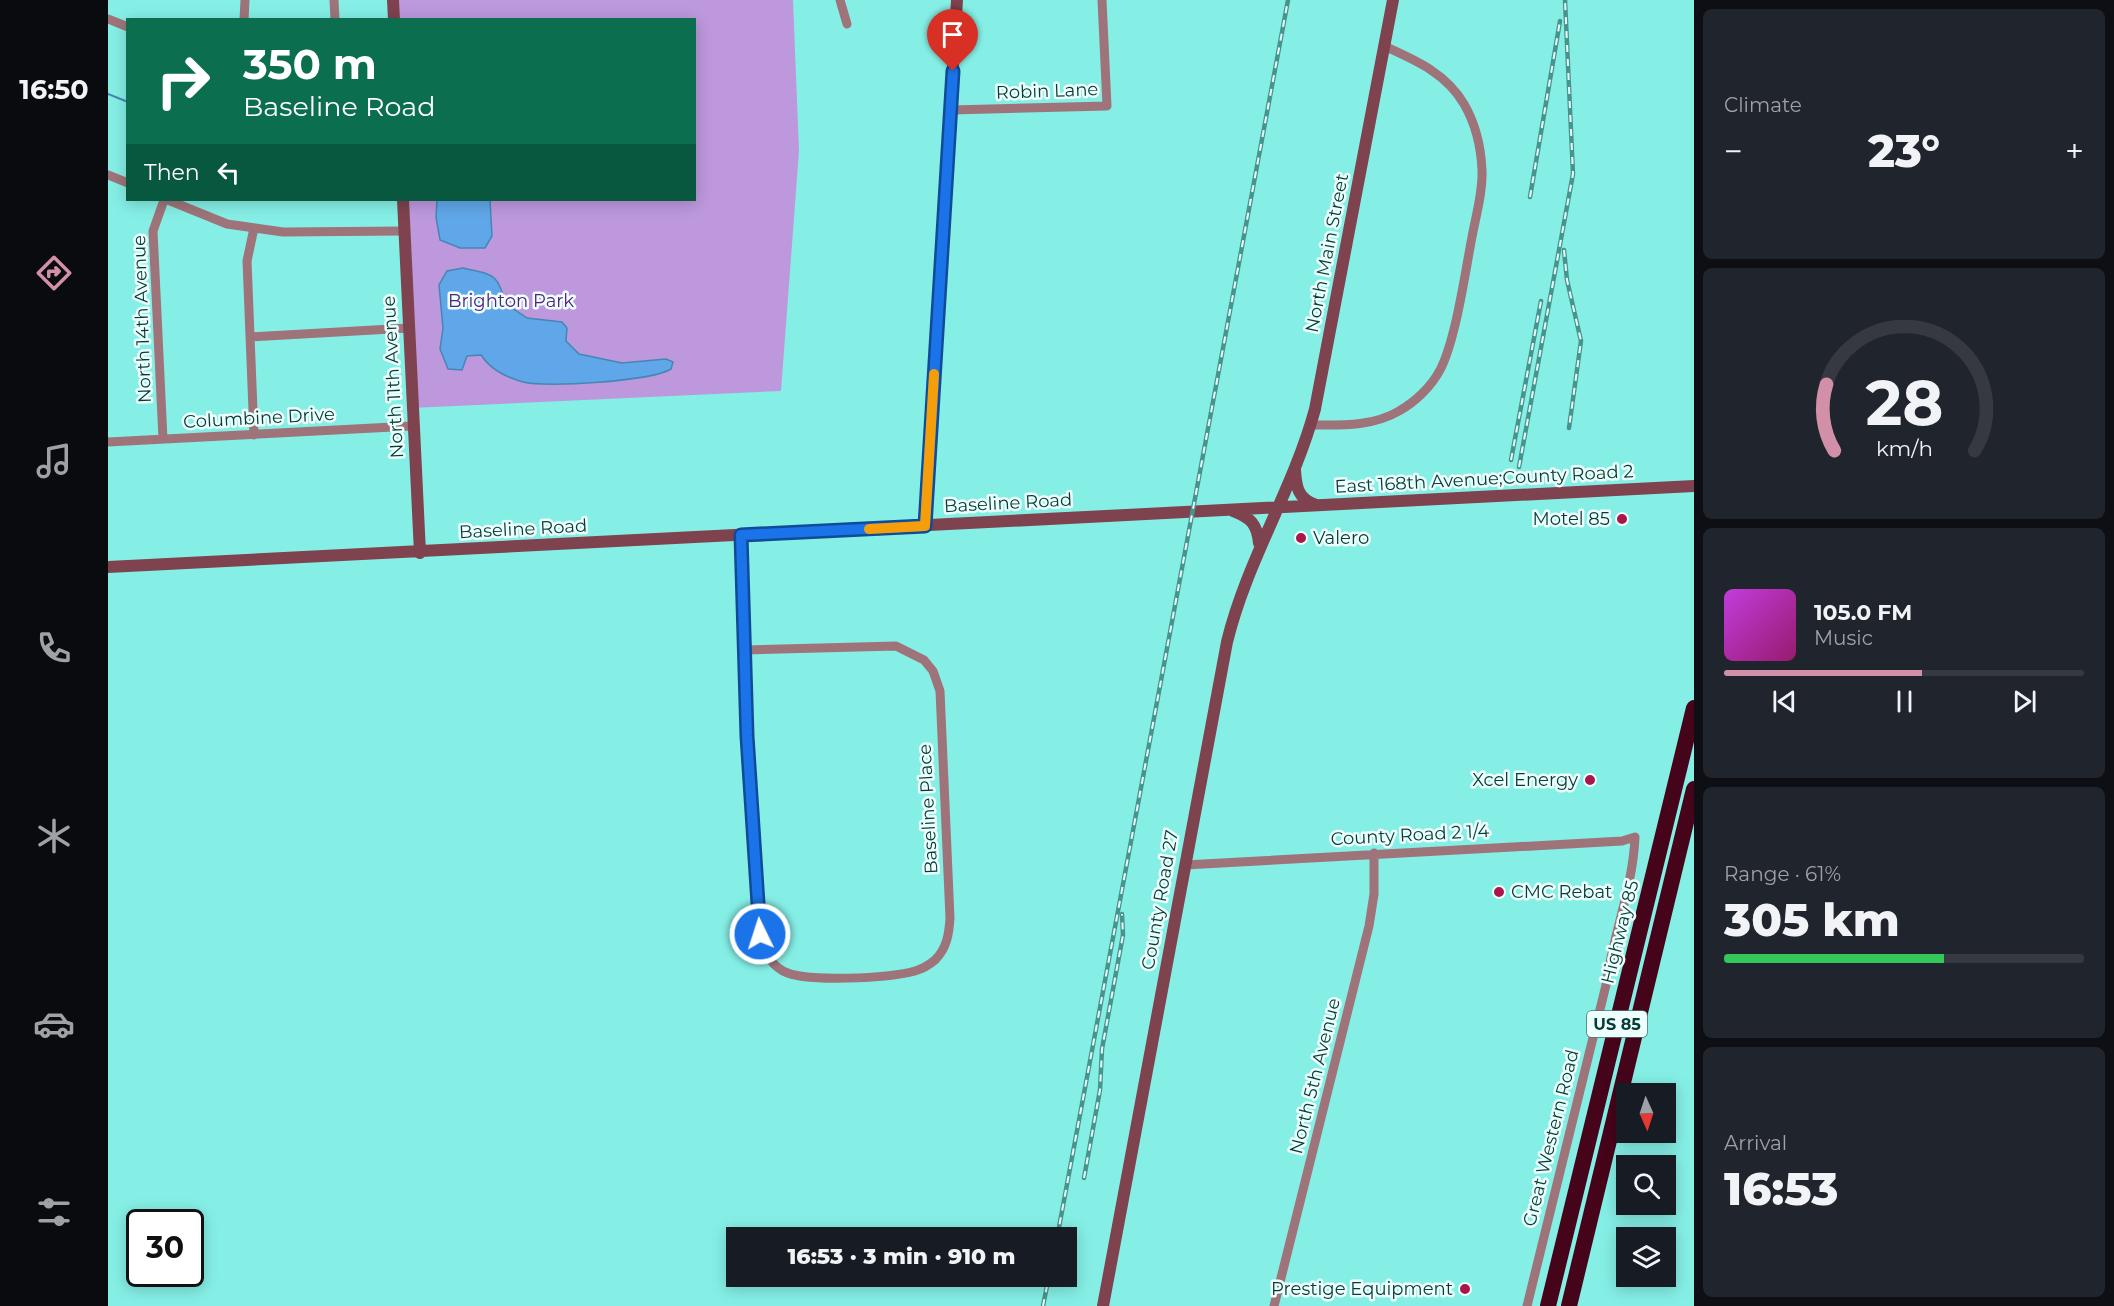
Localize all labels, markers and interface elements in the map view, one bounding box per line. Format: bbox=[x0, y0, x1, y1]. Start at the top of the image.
pin bbox=[927, 9, 978, 71]
icon: arrive bbox=[936, 18, 969, 51]
text: 350 m bbox=[243, 38, 377, 90]
icon: right bbox=[144, 42, 222, 120]
text: 16:50 bbox=[19, 73, 89, 106]
street label: Robin Lane bbox=[995, 78, 1099, 104]
text: Baseline Road bbox=[243, 90, 436, 123]
text: Climate bbox=[1724, 93, 1802, 117]
text: 23° bbox=[1868, 123, 1940, 178]
text: − bbox=[1724, 131, 1743, 171]
text: + bbox=[2065, 131, 2084, 171]
icon: left bbox=[212, 156, 245, 189]
text: Then bbox=[144, 159, 200, 186]
street label: North Main Street bbox=[1301, 172, 1353, 334]
street label: North 14th Avenue bbox=[128, 234, 156, 403]
icon: directions bbox=[33, 252, 75, 294]
park label: Brighton Park bbox=[448, 290, 574, 312]
street label: North 11th Avenue bbox=[378, 295, 408, 459]
text: 28 bbox=[1865, 365, 1943, 441]
street label: Columbine Drive bbox=[183, 403, 335, 433]
text: km/h bbox=[1875, 435, 1933, 461]
icon: music bbox=[33, 440, 75, 482]
street label: East 168th Avenue;County Road 2 bbox=[1334, 460, 1634, 498]
street label: Baseline Road bbox=[943, 489, 1073, 517]
place label: Motel 85 bbox=[1532, 508, 1610, 530]
marker: Motel 85 bbox=[1615, 512, 1629, 526]
street label: Baseline Road bbox=[458, 515, 588, 543]
place label: Valero bbox=[1313, 527, 1369, 549]
marker: Valero bbox=[1294, 531, 1308, 545]
text: 105.0 FM bbox=[1814, 599, 1912, 626]
text: Music bbox=[1814, 626, 1873, 650]
icon: phone bbox=[33, 627, 75, 669]
icon: previous bbox=[1768, 685, 1801, 718]
icon: pause bbox=[1888, 685, 1921, 718]
icon: next bbox=[2008, 685, 2041, 718]
street label: Baseline Place bbox=[914, 743, 942, 875]
place label: Xcel Energy bbox=[1472, 769, 1578, 791]
marker: Xcel Energy bbox=[1583, 773, 1597, 787]
icon: climate bbox=[33, 815, 75, 857]
street label: County Road 2 1/4 bbox=[1330, 820, 1490, 850]
street label: County Road 27 bbox=[1137, 828, 1183, 972]
text: Range · 61% bbox=[1724, 862, 1841, 886]
street label: Highway 85 bbox=[1597, 878, 1643, 986]
place label: CMC Rebat bbox=[1511, 881, 1612, 903]
marker: CMC Rebat bbox=[1492, 885, 1506, 899]
text: 305 km bbox=[1724, 892, 1900, 947]
position arrow bbox=[728, 902, 792, 966]
street label: North 5th Avenue bbox=[1285, 996, 1345, 1156]
icon: car bbox=[33, 1003, 75, 1045]
road number: US 85 bbox=[1587, 1011, 1647, 1037]
street label: Great Western Road bbox=[1518, 1047, 1584, 1229]
north arrow bbox=[1616, 1083, 1676, 1143]
map controls bbox=[1616, 1083, 1676, 1287]
text: Arrival bbox=[1724, 1131, 1787, 1155]
button: search bbox=[1616, 1155, 1676, 1215]
text: 16:53 bbox=[1724, 1161, 1838, 1216]
icon: filters bbox=[33, 1191, 75, 1233]
speed limit sign: 30 bbox=[126, 1209, 204, 1287]
button: layers bbox=[1616, 1227, 1676, 1287]
text: 16:53 · 3 min · 910 m bbox=[787, 1243, 1016, 1270]
place label: Prestige Equipment bbox=[1271, 1278, 1453, 1300]
marker: Prestige Equipment bbox=[1458, 1282, 1472, 1296]

